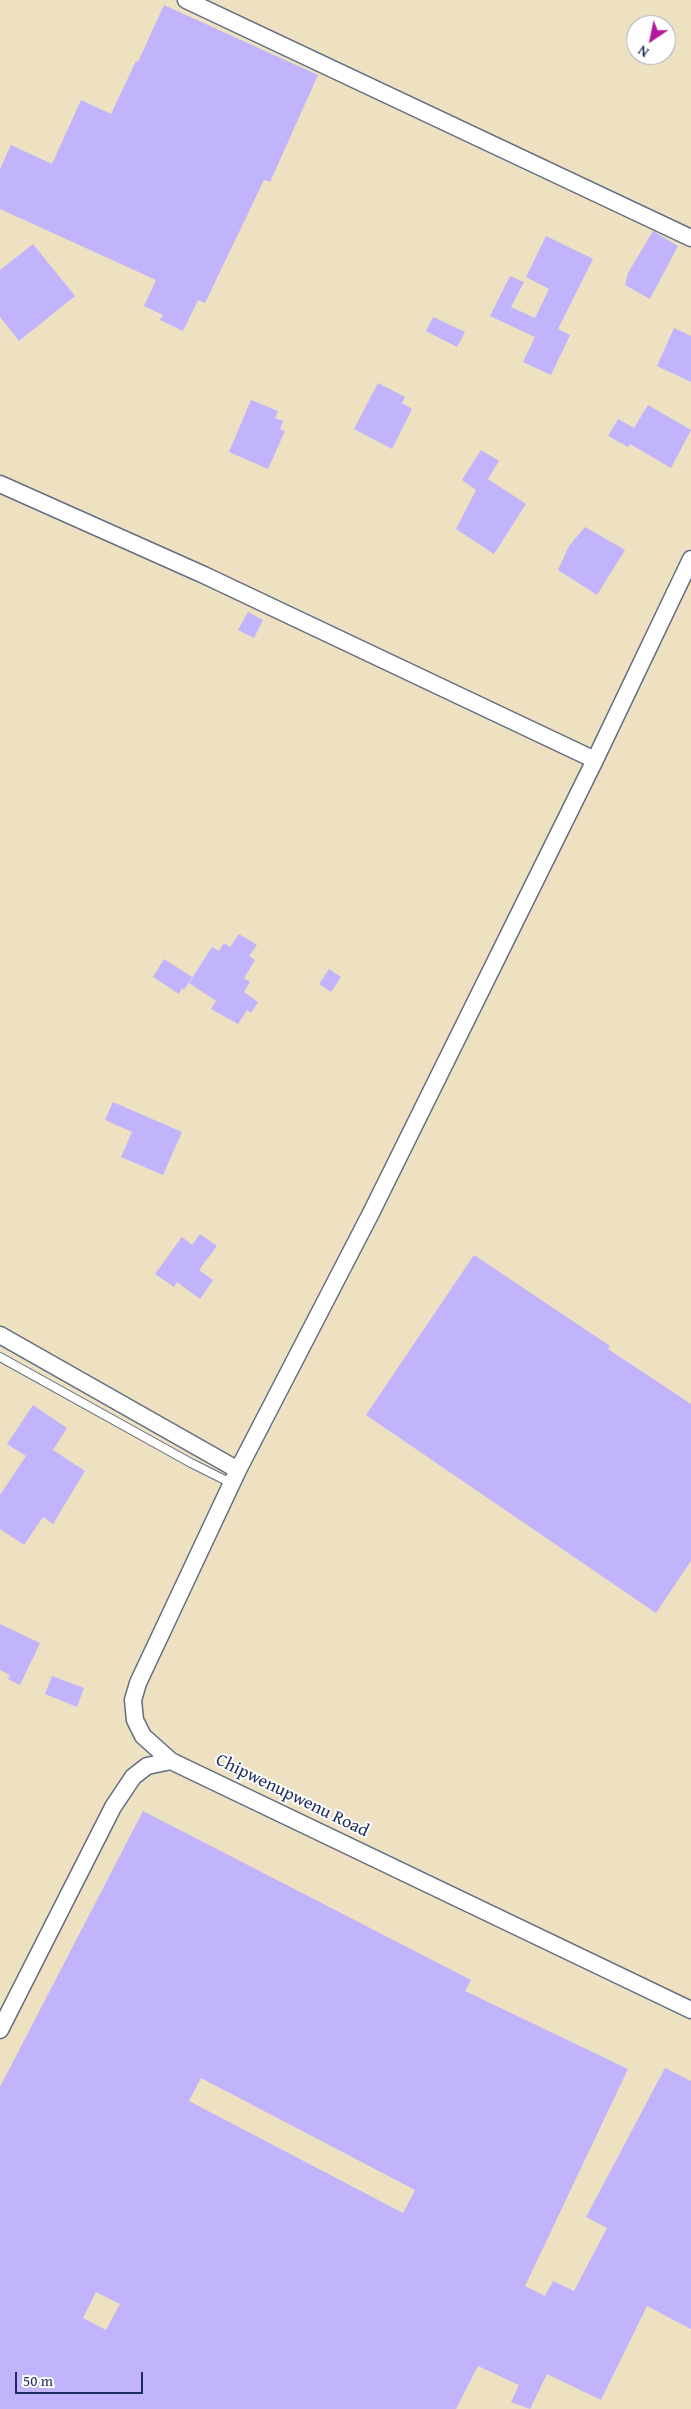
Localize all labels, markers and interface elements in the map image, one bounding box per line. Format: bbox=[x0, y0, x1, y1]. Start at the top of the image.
north arrow bbox=[626, 15, 676, 65]
text: N bbox=[634, 41, 653, 63]
street label: Chipwenupwenu Road bbox=[212, 1750, 372, 1842]
scale bar bbox=[18, 2362, 145, 2394]
text: 50 m bbox=[23, 2370, 53, 2391]

